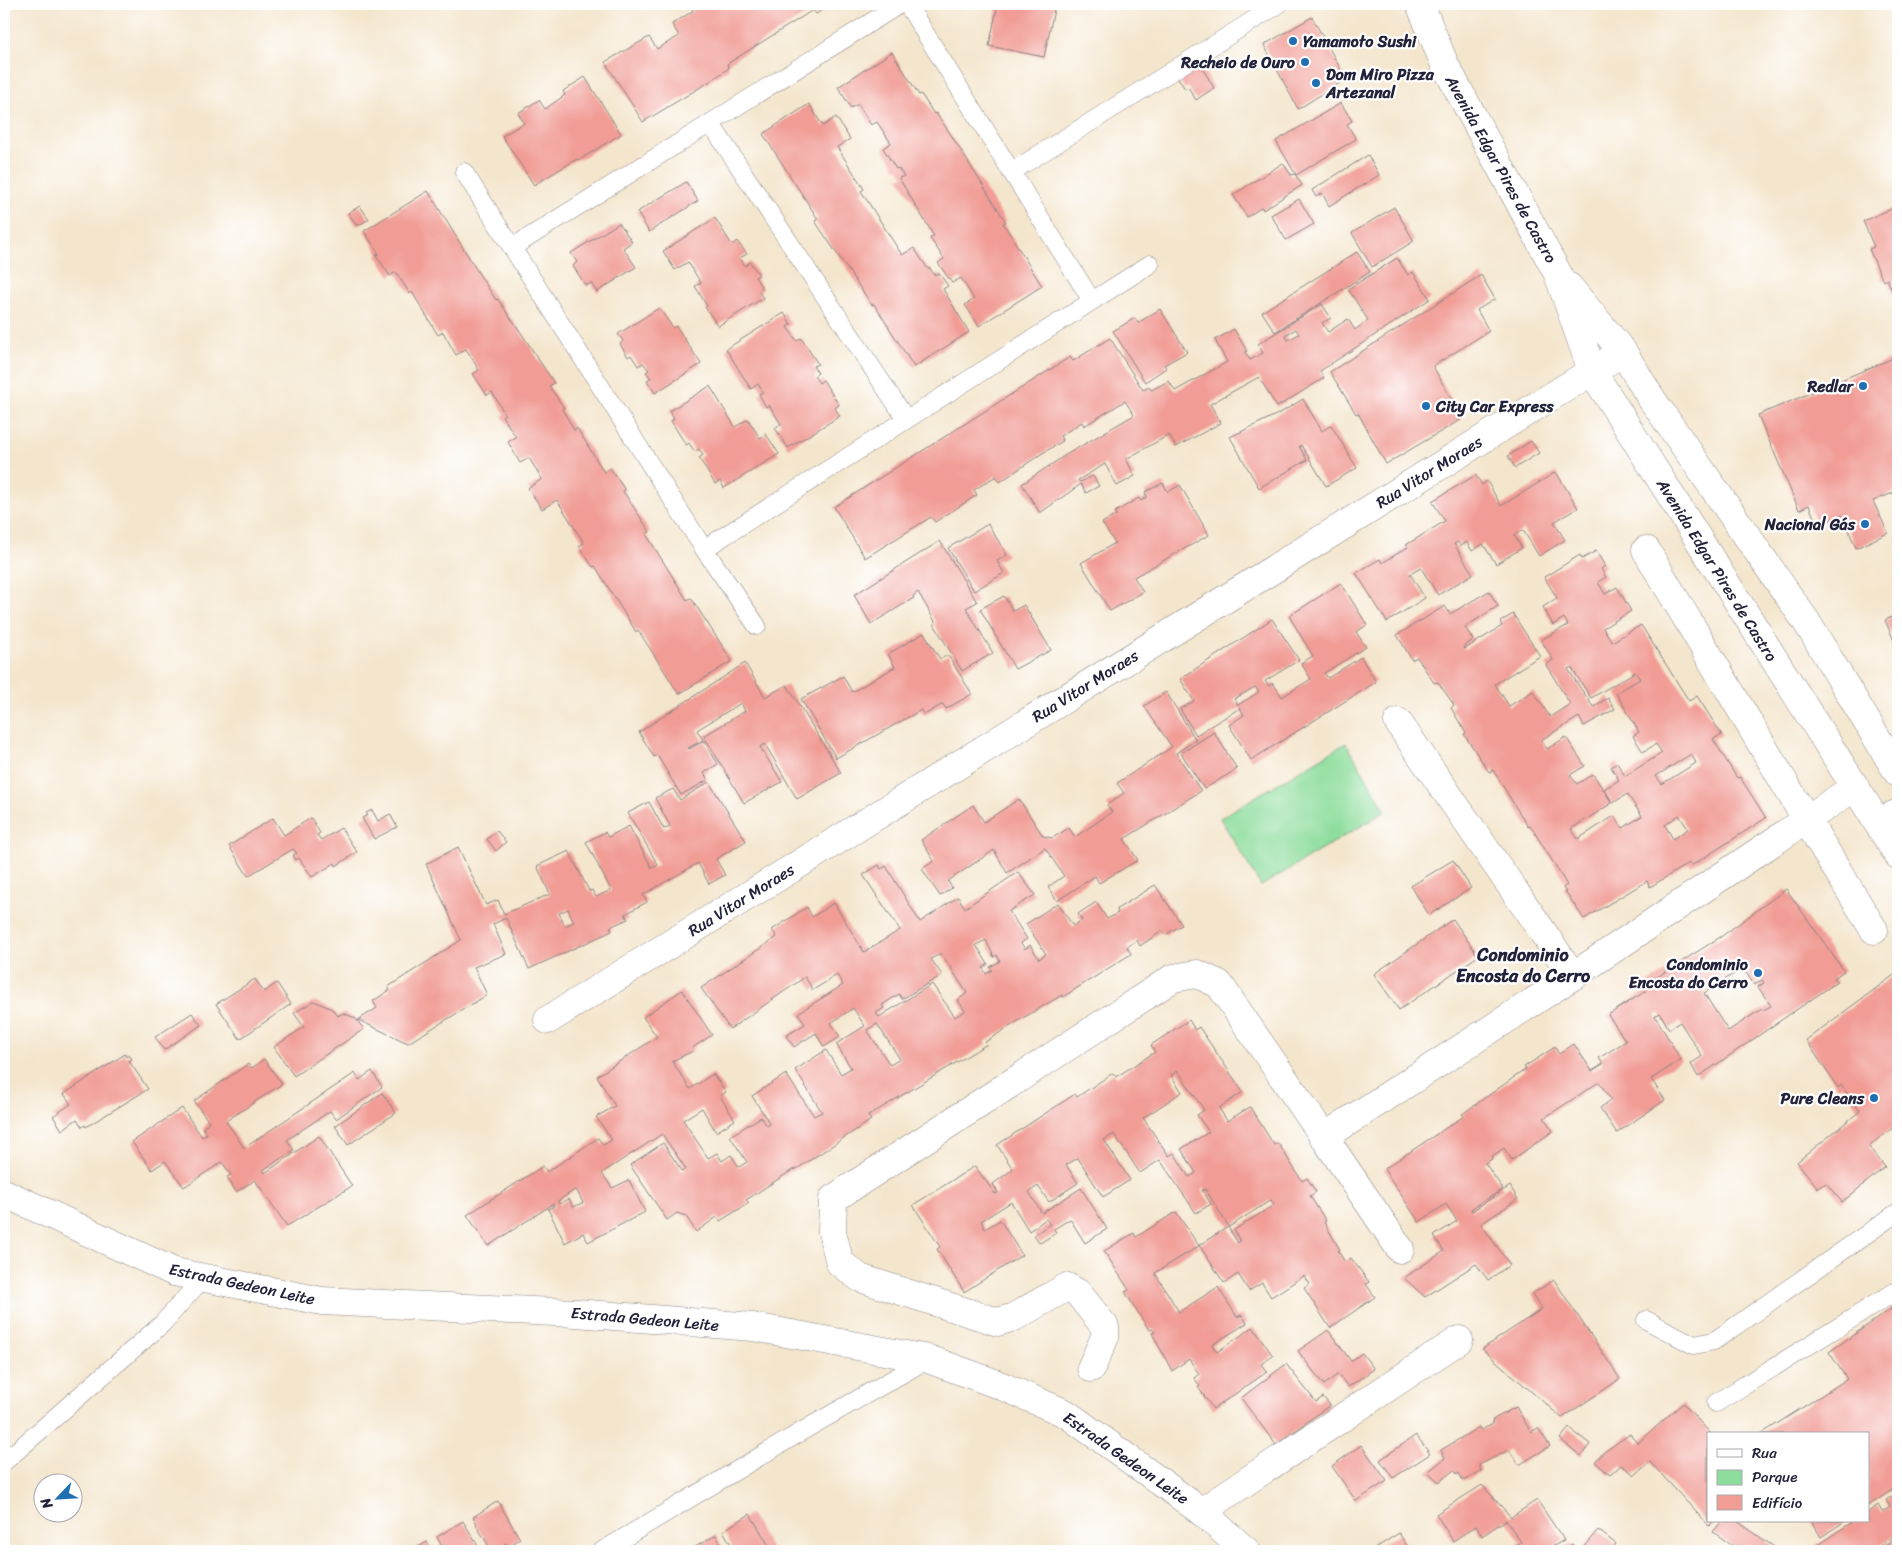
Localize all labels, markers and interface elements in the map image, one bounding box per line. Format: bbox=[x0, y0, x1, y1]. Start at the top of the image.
place label: Yamamoto Sushi bbox=[1303, 27, 1417, 56]
marker: Yamamoto Sushi bbox=[1287, 35, 1299, 47]
place label: Recheio de Ouro bbox=[1180, 48, 1296, 77]
marker: Recheio de Ouro bbox=[1299, 56, 1311, 68]
place label: Dom Miro Pizza Artezanal bbox=[1325, 60, 1435, 107]
street label: Avenida Edgar Pires de Castro bbox=[1437, 69, 1565, 269]
marker: Dom Miro Pizza Artezanal bbox=[1310, 77, 1322, 89]
place label: Redlar bbox=[1806, 372, 1854, 401]
marker: Redlar bbox=[1857, 380, 1869, 392]
place label: City Car Express bbox=[1435, 392, 1554, 421]
marker: City Car Express bbox=[1420, 400, 1432, 412]
street label: Rua Vitor Moraes bbox=[1370, 427, 1489, 516]
street label: Avenida Edgar Pires de Castro bbox=[1648, 472, 1785, 667]
place label: Nacional Gás bbox=[1764, 510, 1856, 539]
marker: Nacional Gás bbox=[1859, 518, 1871, 530]
street label: Rua Vitor Moraes bbox=[1026, 641, 1145, 730]
street label: Rua Vitor Moraes bbox=[682, 855, 801, 944]
district label: Condominio Encosta do Cerro bbox=[1456, 939, 1591, 992]
place label: Condominio Encosta do Cerro bbox=[1629, 950, 1749, 997]
marker: Condominio Encosta do Cerro bbox=[1752, 967, 1764, 979]
place label: Pure Cleans bbox=[1780, 1084, 1865, 1113]
marker: Pure Cleans bbox=[1868, 1092, 1880, 1104]
street label: Estrada Gedeon Leite bbox=[166, 1254, 318, 1314]
street label: Estrada Gedeon Leite bbox=[570, 1298, 720, 1340]
street label: Estrada Gedeon Leite bbox=[1057, 1404, 1195, 1512]
legend bbox=[1707, 1432, 1870, 1522]
text: Rua bbox=[1752, 1440, 1777, 1466]
text: Parque bbox=[1752, 1464, 1797, 1490]
north arrow bbox=[32, 1472, 82, 1522]
text: Edifício bbox=[1752, 1490, 1803, 1516]
text: N bbox=[33, 1493, 60, 1514]

